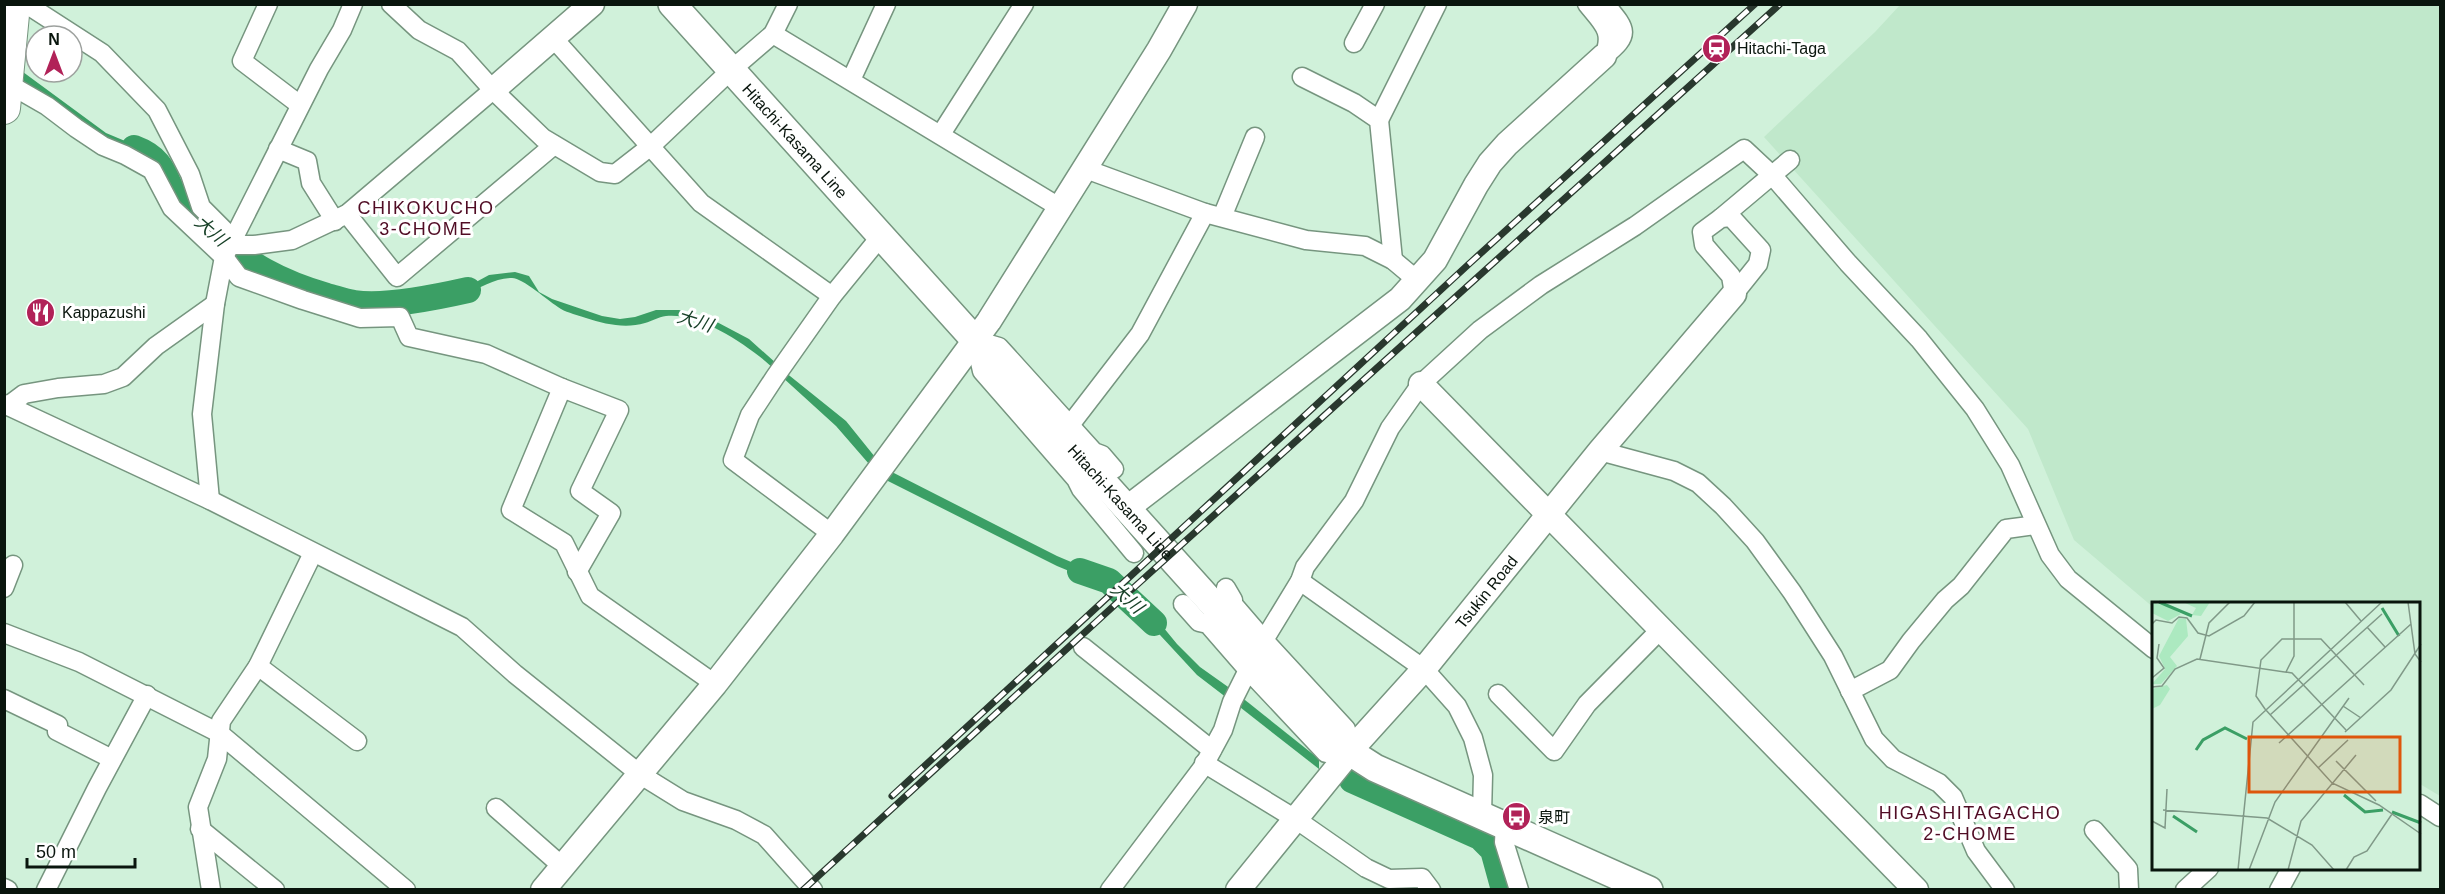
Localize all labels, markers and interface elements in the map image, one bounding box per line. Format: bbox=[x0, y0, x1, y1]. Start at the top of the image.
north arrow bbox=[24, 24, 84, 84]
text: N bbox=[48, 31, 60, 48]
station icon: Hitachi-Taga bbox=[1700, 32, 1732, 64]
place label: Hitachi-Taga bbox=[1737, 40, 1826, 57]
street label: Hitachi-Kasama Line bbox=[739, 80, 851, 202]
district label: CHIKOKUCHO 3-CHOME bbox=[357, 198, 495, 239]
water label: 大川 bbox=[191, 212, 233, 252]
restaurant icon: Kappazushi bbox=[25, 296, 57, 328]
place label: Kappazushi bbox=[62, 304, 146, 321]
water label: 大川 bbox=[675, 306, 717, 336]
street label: Hitachi-Kasama Line bbox=[1064, 441, 1176, 563]
street label: Tsukin Road bbox=[1452, 553, 1521, 632]
water label: 大川 bbox=[1107, 579, 1149, 619]
inset map bbox=[2152, 602, 2421, 870]
bus stop icon: 泉町 bbox=[1501, 801, 1533, 833]
district label: HIGASHITAGACHO 2-CHOME bbox=[1879, 803, 2061, 844]
place label: 泉町 bbox=[1538, 809, 1570, 826]
scale bar bbox=[27, 831, 135, 869]
text: 50 m bbox=[36, 842, 76, 862]

